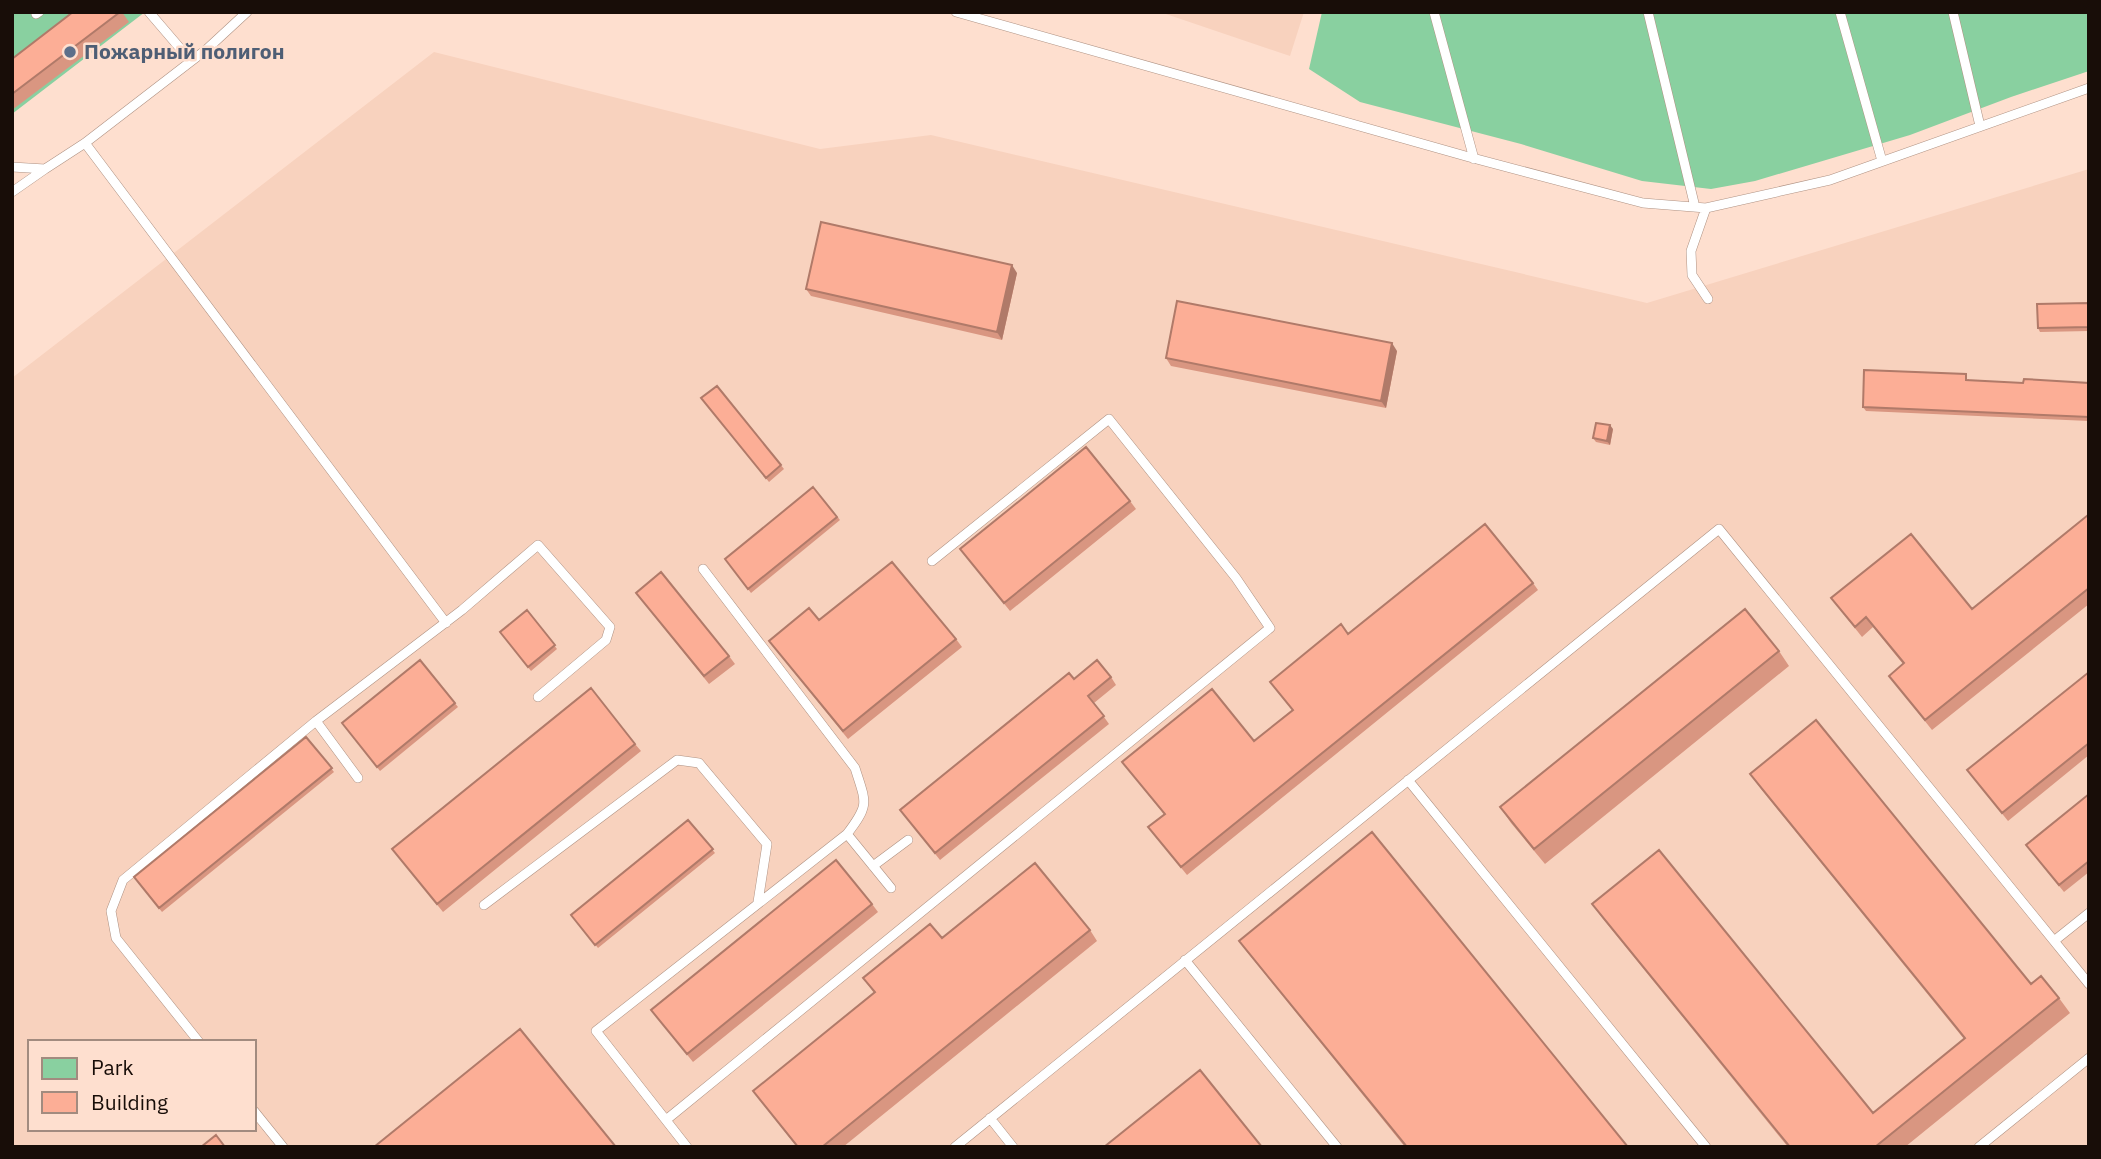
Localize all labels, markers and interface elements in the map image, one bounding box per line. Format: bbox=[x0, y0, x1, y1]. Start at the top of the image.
place label: Пожарный полигон bbox=[84, 37, 285, 65]
marker: Пожарный полигон bbox=[62, 44, 78, 60]
legend bbox=[28, 1040, 256, 1131]
text: Park bbox=[91, 1053, 134, 1081]
text: Building bbox=[91, 1088, 168, 1116]

